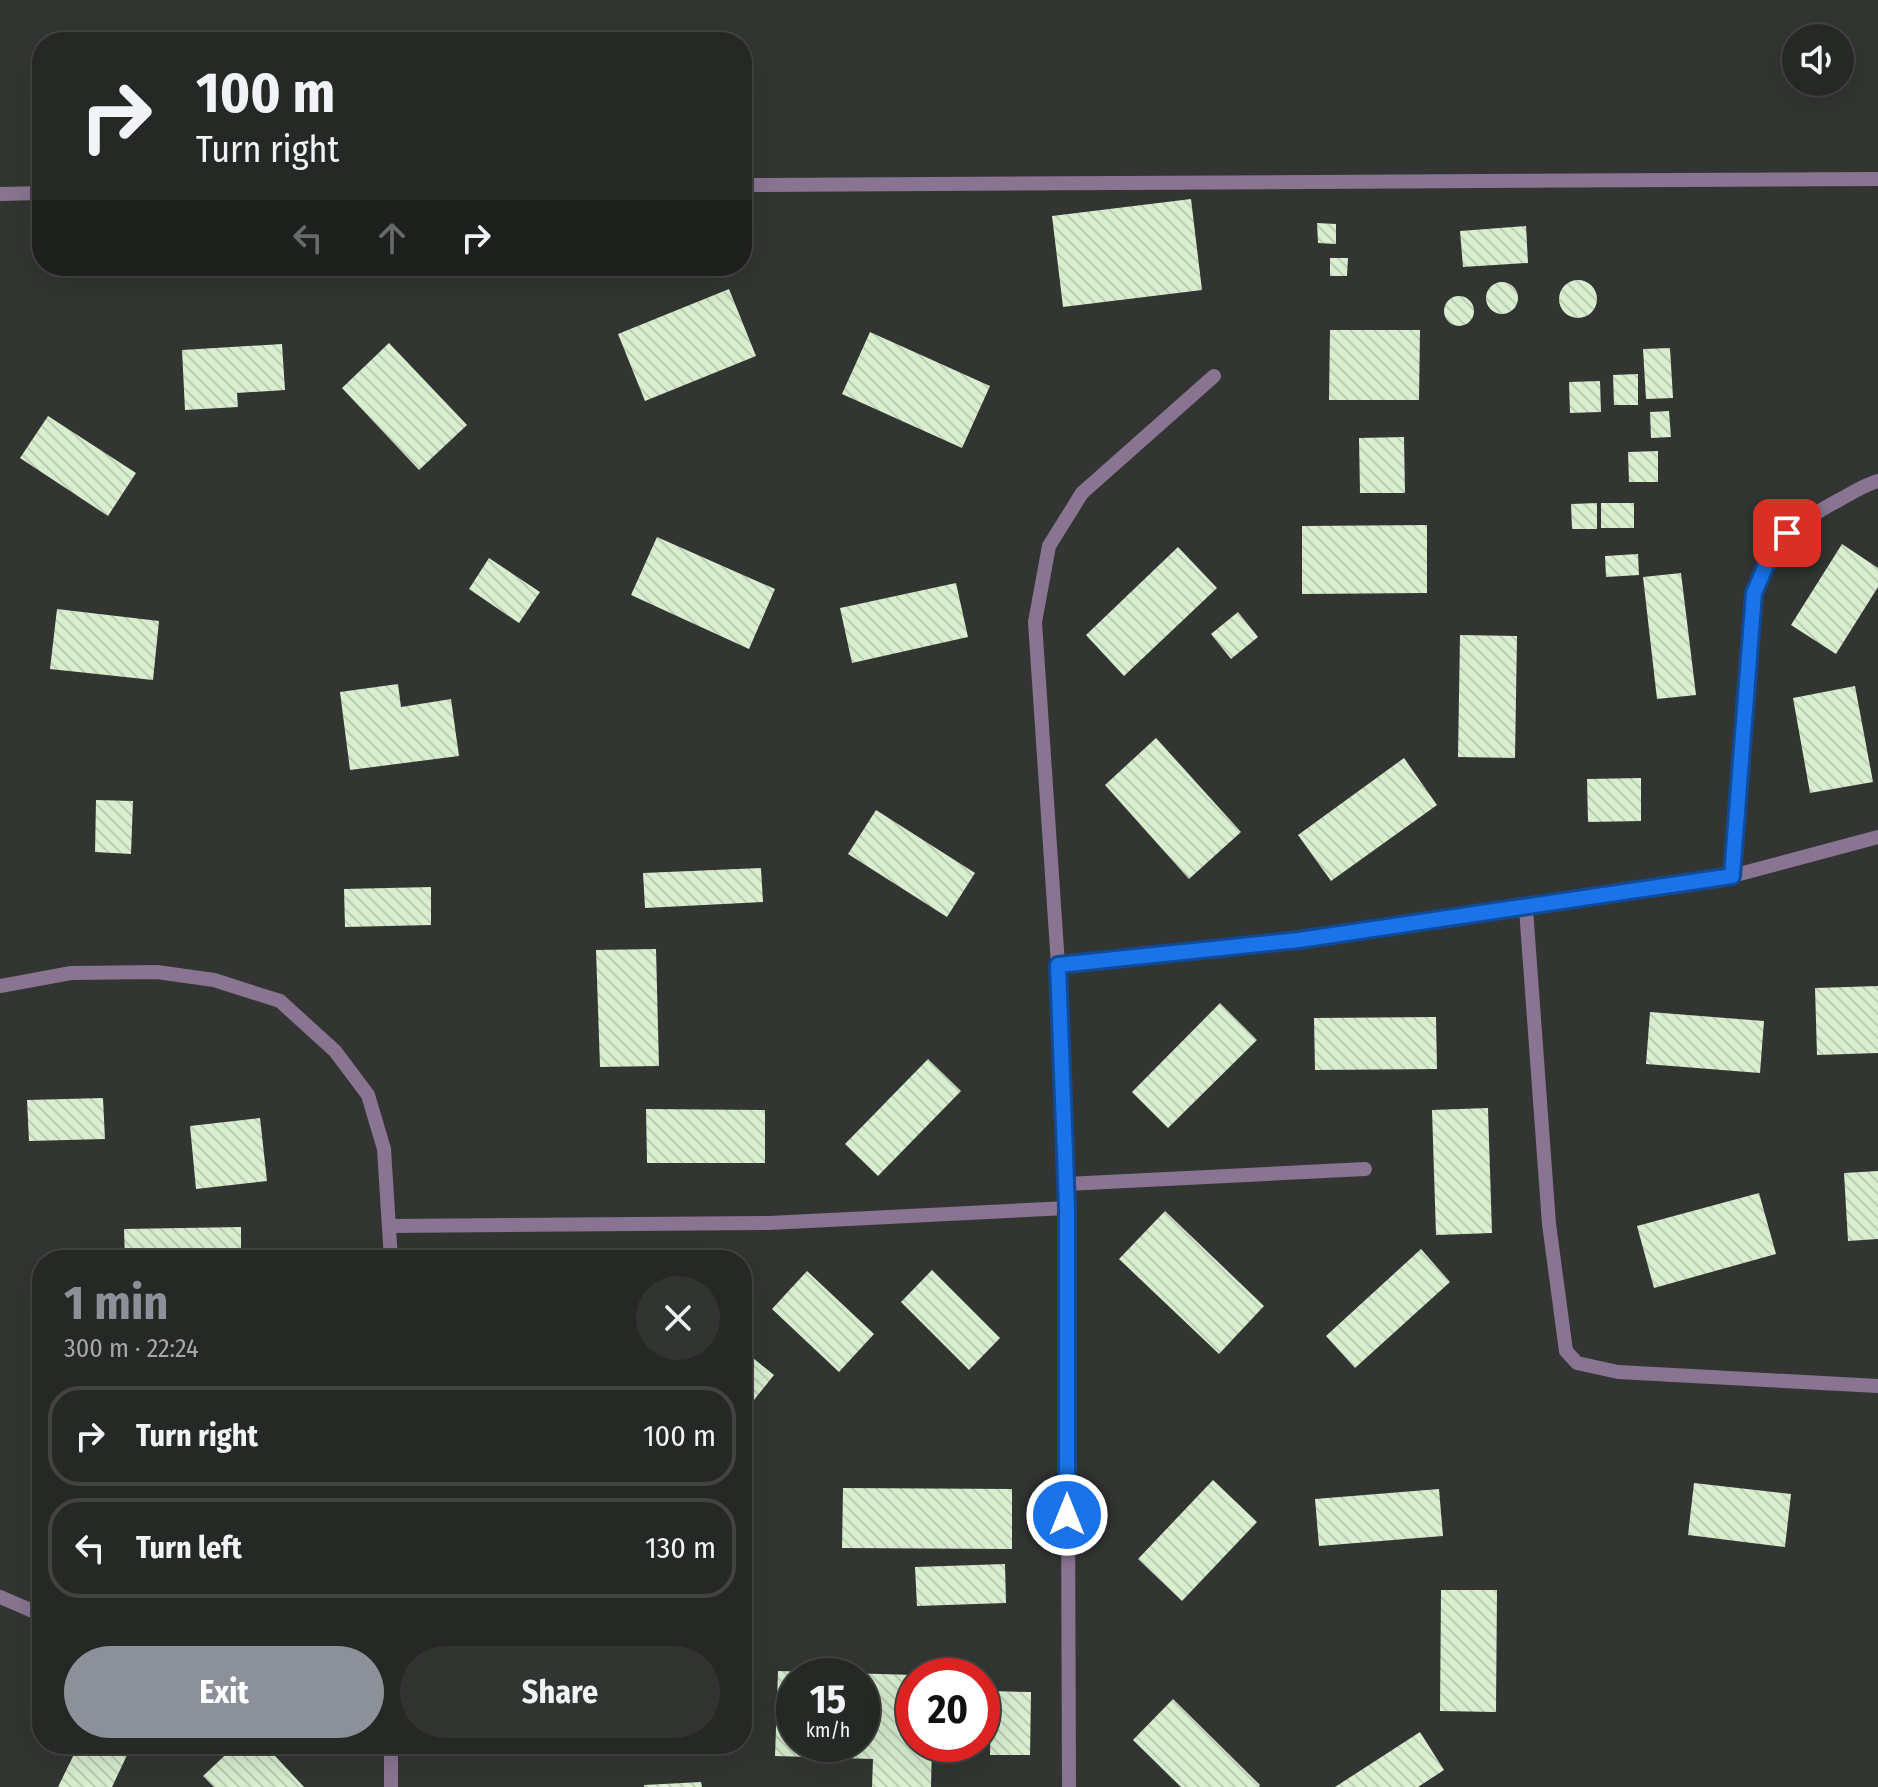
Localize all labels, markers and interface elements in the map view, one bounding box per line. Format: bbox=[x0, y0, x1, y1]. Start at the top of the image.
map controls bbox=[1782, 24, 1854, 96]
button: sound bbox=[1782, 24, 1854, 96]
text: 100 m bbox=[196, 60, 335, 127]
icon: right bbox=[64, 64, 168, 168]
text: Turn right bbox=[196, 128, 339, 172]
icon: left bbox=[286, 216, 330, 260]
icon: ahead bbox=[370, 216, 414, 260]
icon: right bbox=[454, 216, 498, 260]
pin bbox=[1753, 499, 1821, 567]
icon: arrive bbox=[1765, 511, 1809, 555]
text: 1 min bbox=[64, 1274, 169, 1332]
button: close bbox=[636, 1276, 720, 1360]
text: 300 m · 22:24 bbox=[64, 1333, 199, 1364]
icon: right bbox=[68, 1414, 112, 1458]
text: Turn right bbox=[136, 1418, 258, 1454]
text: 100 m bbox=[643, 1418, 716, 1454]
position arrow bbox=[1025, 1473, 1109, 1557]
icon: left bbox=[68, 1526, 112, 1570]
text: Turn left bbox=[136, 1530, 242, 1566]
text: 130 m bbox=[645, 1530, 716, 1566]
button: Exit bbox=[64, 1646, 384, 1738]
button: Share bbox=[400, 1646, 720, 1738]
speed limit sign: 20 bbox=[896, 1658, 1000, 1762]
text: 15 bbox=[810, 1676, 846, 1724]
text: km/h bbox=[806, 1718, 850, 1742]

